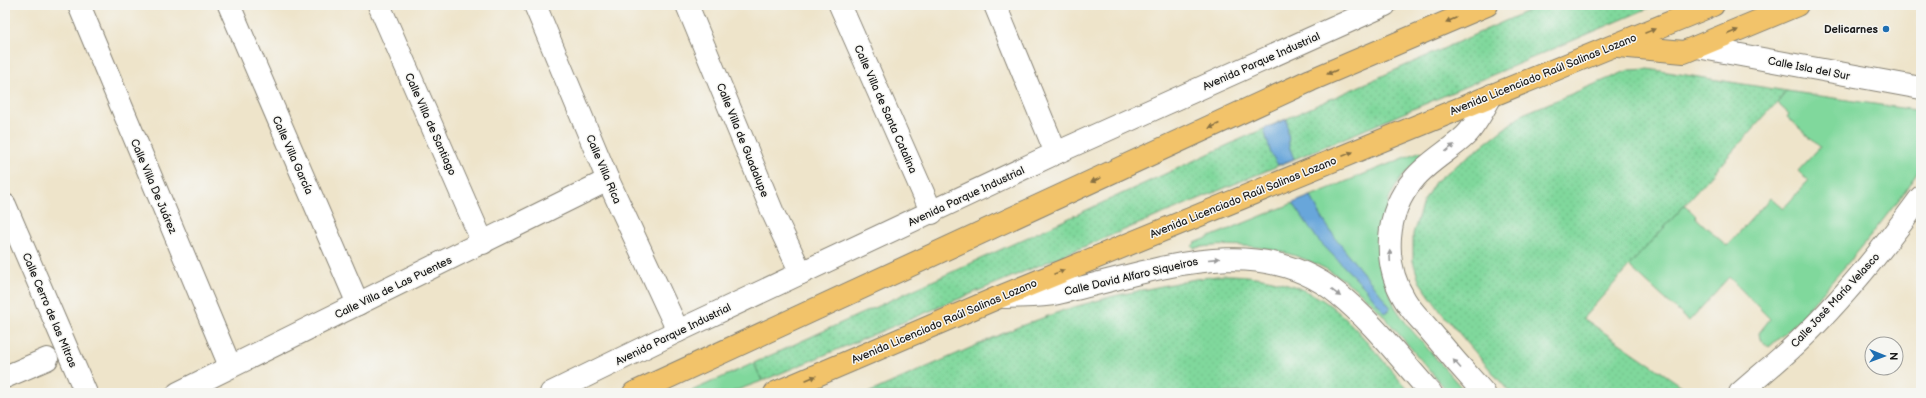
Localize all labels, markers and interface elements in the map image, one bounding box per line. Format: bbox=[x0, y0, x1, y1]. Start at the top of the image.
one-way arrow bbox=[1445, 18, 1457, 24]
place label: Delicarnes bbox=[1824, 23, 1879, 36]
marker: Delicarnes bbox=[1881, 24, 1891, 34]
one-way arrow bbox=[1644, 28, 1655, 34]
one-way arrow bbox=[1728, 28, 1740, 34]
street label: Avenida Parque Industrial bbox=[1201, 30, 1322, 93]
street label: Avenida Licenciado Raúl Salinas Lozano bbox=[1448, 31, 1638, 118]
street label: Calle Villa de Santa Catalina bbox=[851, 43, 920, 175]
street label: Calle Isla del Sur bbox=[1767, 54, 1852, 83]
one-way arrow bbox=[1325, 69, 1337, 75]
street label: Calle Villa de Santiago bbox=[402, 71, 459, 177]
street label: Calle Villa de Guadalupe bbox=[714, 81, 772, 200]
street label: Calle Villa García bbox=[269, 114, 316, 196]
one-way arrow bbox=[1208, 123, 1219, 129]
street label: Calle Villa Rica bbox=[583, 133, 624, 206]
street label: Calle Villa De Juárez bbox=[128, 137, 180, 236]
one-way arrow bbox=[1444, 144, 1455, 153]
one-way arrow bbox=[1343, 151, 1354, 157]
street label: Avenida Licenciado Raúl Salinas Lozano bbox=[1148, 154, 1338, 241]
street label: Avenida Parque Industrial bbox=[906, 164, 1027, 229]
one-way arrow bbox=[1090, 177, 1101, 183]
one-way arrow bbox=[1387, 250, 1394, 262]
street label: Calle José María Velasco bbox=[1788, 250, 1883, 350]
street label: Calle Cerro de las Mitras bbox=[19, 251, 80, 370]
street label: Calle Villa de Las Puentes bbox=[333, 253, 454, 321]
street label: Calle David Alfaro Siqueiros bbox=[1063, 255, 1200, 298]
one-way arrow bbox=[1208, 256, 1220, 262]
one-way arrow bbox=[1054, 269, 1065, 275]
street label: Avenida Licenciado Raúl Salinas Lozano bbox=[850, 276, 1039, 367]
one-way arrow bbox=[1330, 289, 1341, 297]
street label: Avenida Parque Industrial bbox=[613, 301, 733, 368]
north arrow bbox=[1864, 336, 1904, 376]
text: N bbox=[1887, 352, 1900, 360]
one-way arrow bbox=[1453, 359, 1462, 369]
one-way arrow bbox=[805, 374, 817, 380]

